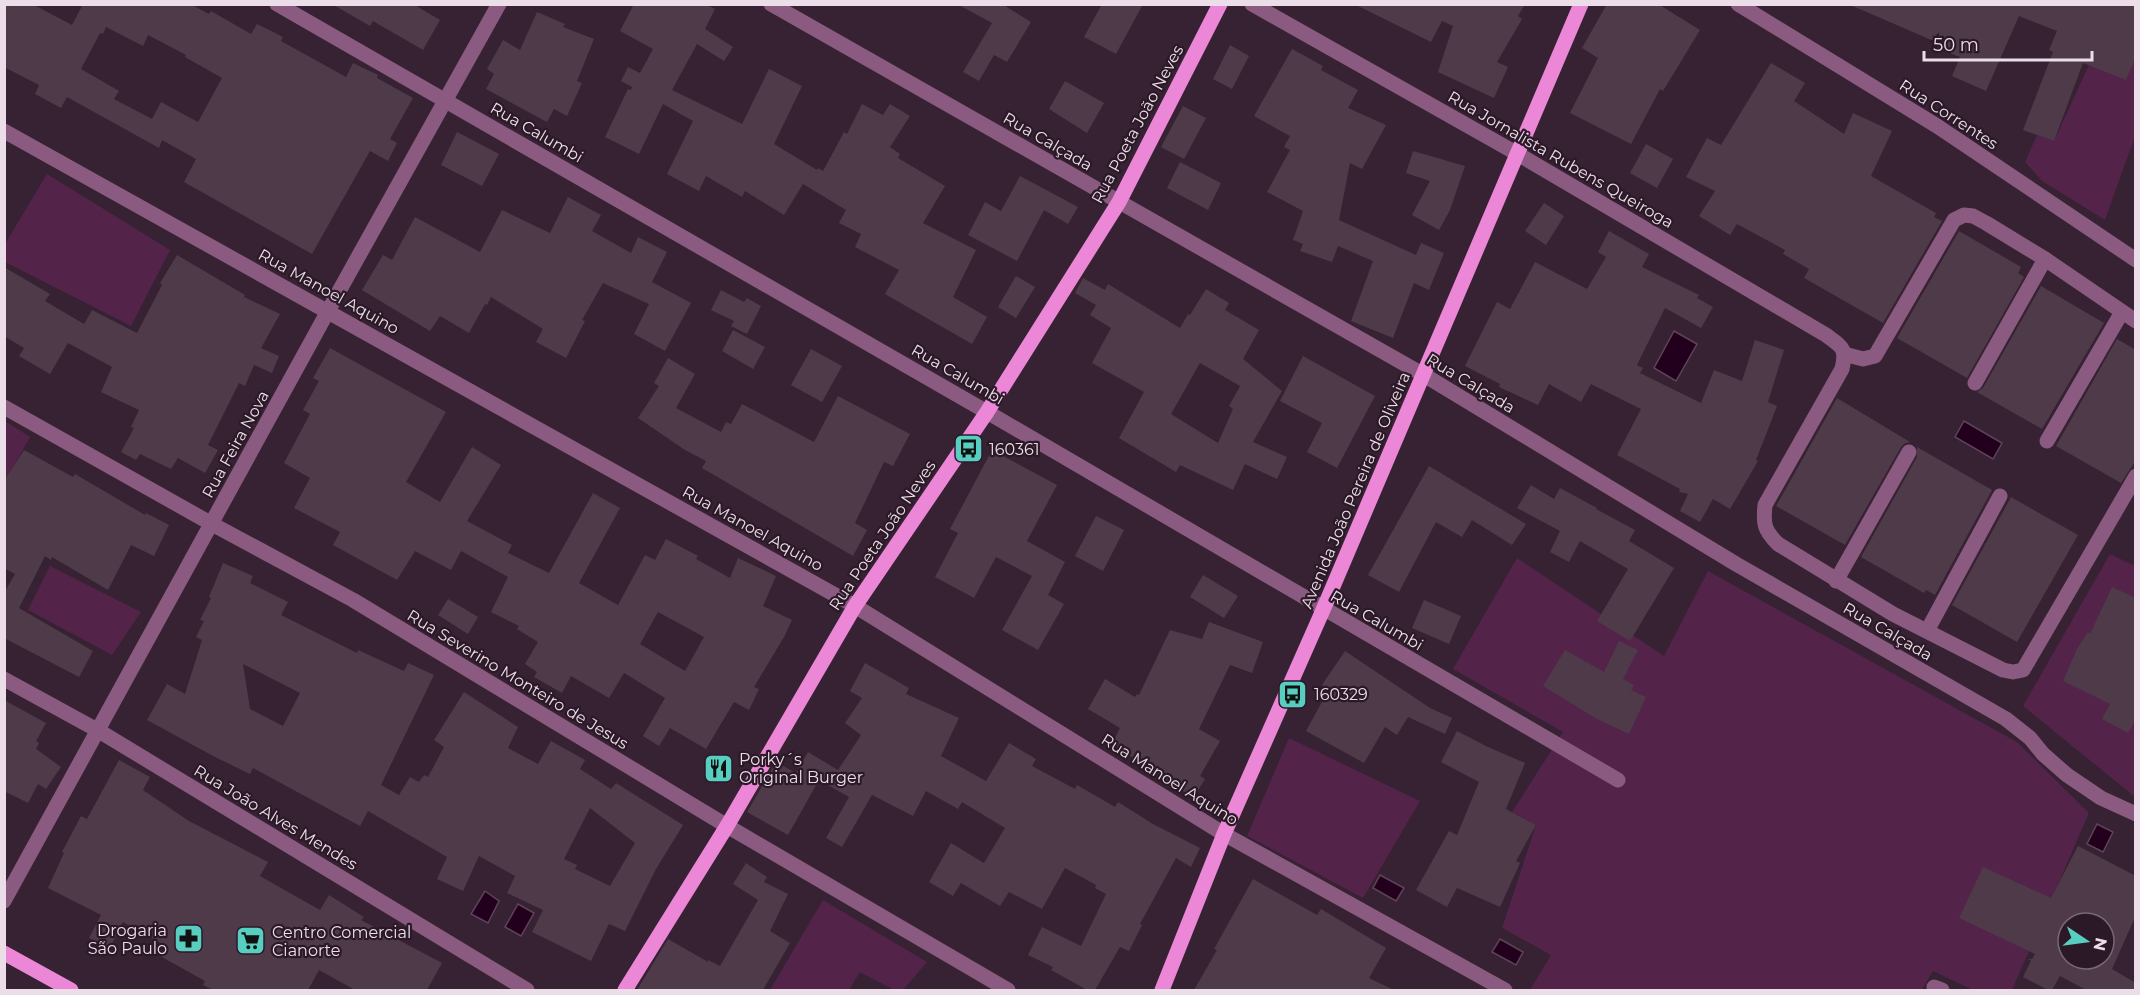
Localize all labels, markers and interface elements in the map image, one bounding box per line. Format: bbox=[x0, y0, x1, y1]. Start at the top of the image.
scale bar bbox=[1924, 24, 2092, 62]
text: 50 m bbox=[1933, 34, 1979, 56]
street label: Rua Poeta João Neves bbox=[1088, 42, 1187, 207]
street label: Rua Correntes bbox=[1896, 76, 2002, 153]
street label: Rua Jornalista Rubens Queiroga bbox=[1445, 87, 1677, 232]
street label: Rua Calumbi bbox=[487, 98, 586, 167]
street label: Rua Calçada bbox=[1000, 108, 1096, 175]
street label: Rua Manoel Aquino bbox=[255, 245, 402, 338]
street label: Rua Calumbi bbox=[908, 340, 1007, 409]
street label: Rua Calçada bbox=[1423, 350, 1518, 417]
street label: Avenida João Pereira de Oliveira bbox=[1297, 369, 1414, 611]
street label: Rua Feira Nova bbox=[198, 387, 273, 501]
bus stop icon: 160361 bbox=[952, 433, 984, 465]
place label: 160361 bbox=[989, 440, 1040, 459]
street label: Rua Poeta João Neves bbox=[825, 457, 940, 614]
street label: Rua Manoel Aquino bbox=[679, 482, 826, 575]
street label: Rua Calumbi bbox=[1327, 586, 1426, 655]
street label: Rua Calçada bbox=[1840, 598, 1936, 665]
street label: Rua Severino Monteiro de Jesus bbox=[404, 606, 632, 753]
bus stop icon: 160329 bbox=[1277, 678, 1309, 710]
place label: 160329 bbox=[1314, 685, 1368, 704]
street label: Rua Manoel Aquino bbox=[1098, 730, 1242, 829]
place label: Porky´s Original Burger bbox=[739, 750, 863, 787]
restaurant icon: Porky´s Original Burger bbox=[702, 752, 734, 784]
street label: Rua João Alves Mendes bbox=[190, 761, 361, 874]
north arrow bbox=[2056, 911, 2116, 971]
place label: Drogaria São Paulo bbox=[88, 921, 167, 958]
pharmacy icon: Drogaria São Paulo bbox=[172, 923, 204, 955]
place label: Centro Comercial Cianorte bbox=[272, 923, 411, 960]
supermarket icon: Centro Comercial Cianorte bbox=[235, 925, 267, 957]
text: N bbox=[2089, 936, 2111, 953]

